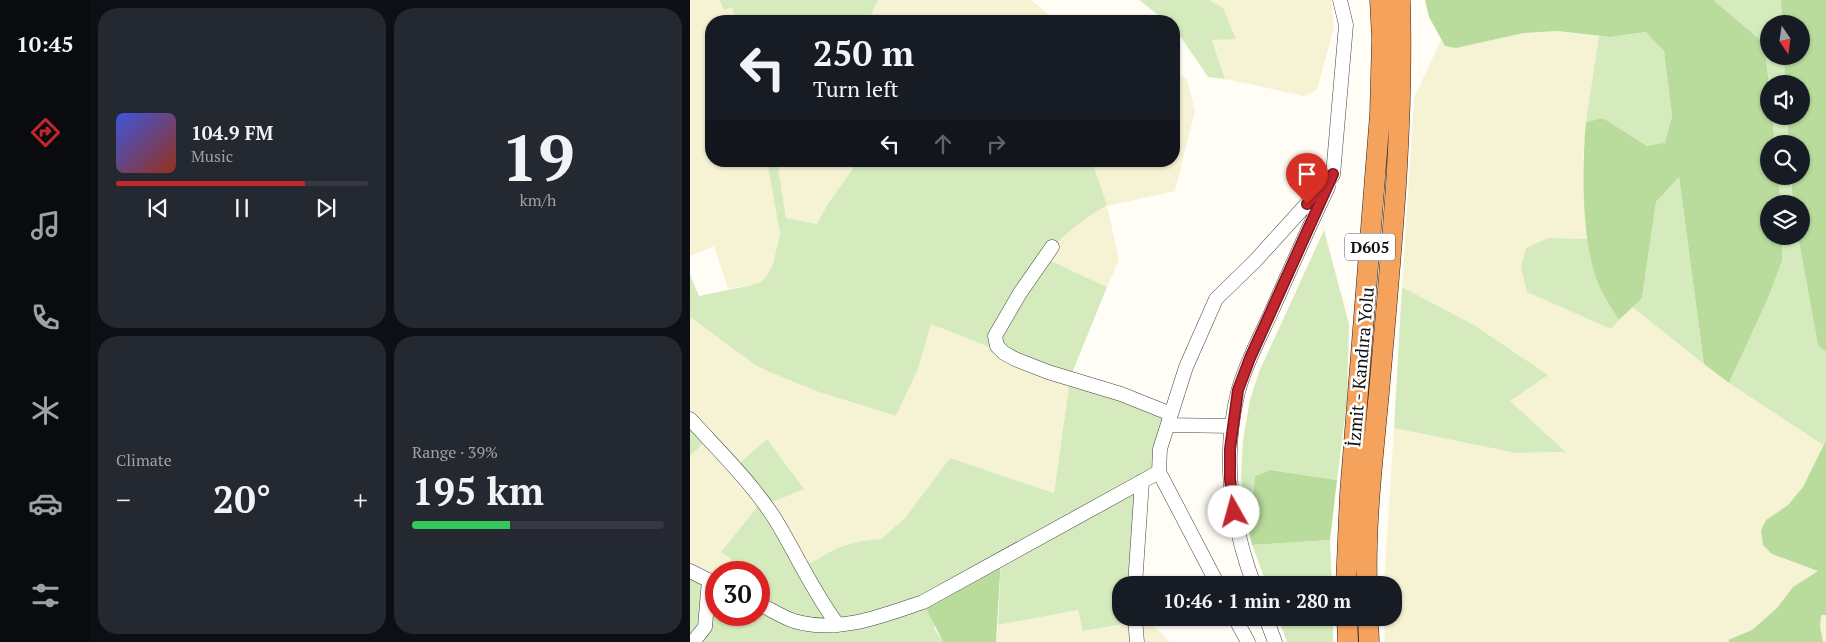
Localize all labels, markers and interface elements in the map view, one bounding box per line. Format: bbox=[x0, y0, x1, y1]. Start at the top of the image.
north arrow bbox=[1760, 15, 1810, 65]
map controls bbox=[1760, 15, 1810, 245]
text: 10:45 bbox=[16, 29, 74, 58]
text: 250 m bbox=[813, 30, 914, 76]
icon: left bbox=[730, 35, 795, 100]
text: Turn left bbox=[813, 74, 899, 103]
button: sound bbox=[1760, 75, 1810, 125]
text: 19 bbox=[501, 113, 575, 200]
icon: directions bbox=[28, 115, 63, 150]
text: 104.9 FM bbox=[191, 120, 273, 145]
icon: left bbox=[876, 130, 904, 158]
icon: ahead bbox=[929, 130, 957, 158]
icon: right bbox=[982, 130, 1010, 158]
button: search bbox=[1760, 135, 1810, 185]
text: Music bbox=[191, 145, 233, 167]
pin bbox=[1286, 153, 1328, 204]
icon: arrive bbox=[1293, 160, 1321, 188]
text: km/h bbox=[520, 189, 556, 211]
icon: previous bbox=[144, 194, 172, 222]
icon: pause bbox=[228, 194, 256, 222]
icon: next bbox=[312, 194, 340, 222]
button: layers bbox=[1760, 195, 1810, 245]
icon: music bbox=[28, 208, 63, 243]
road number: D605 bbox=[1345, 233, 1395, 260]
street label: İzmit - Kandıra Yolu bbox=[1341, 286, 1379, 448]
icon: phone bbox=[28, 300, 63, 335]
icon: climate bbox=[28, 393, 63, 428]
text: Range · 39% bbox=[412, 441, 498, 463]
text: Climate bbox=[116, 449, 172, 471]
text: 195 km bbox=[412, 466, 544, 516]
text: 20° bbox=[213, 474, 271, 524]
text: − bbox=[116, 481, 131, 518]
text: + bbox=[353, 481, 368, 518]
position arrow bbox=[1207, 485, 1259, 537]
icon: car bbox=[28, 486, 63, 521]
speed limit sign: 30 bbox=[705, 561, 770, 626]
icon: filters bbox=[28, 578, 63, 613]
text: 10:46 · 1 min · 280 m bbox=[1163, 588, 1351, 613]

